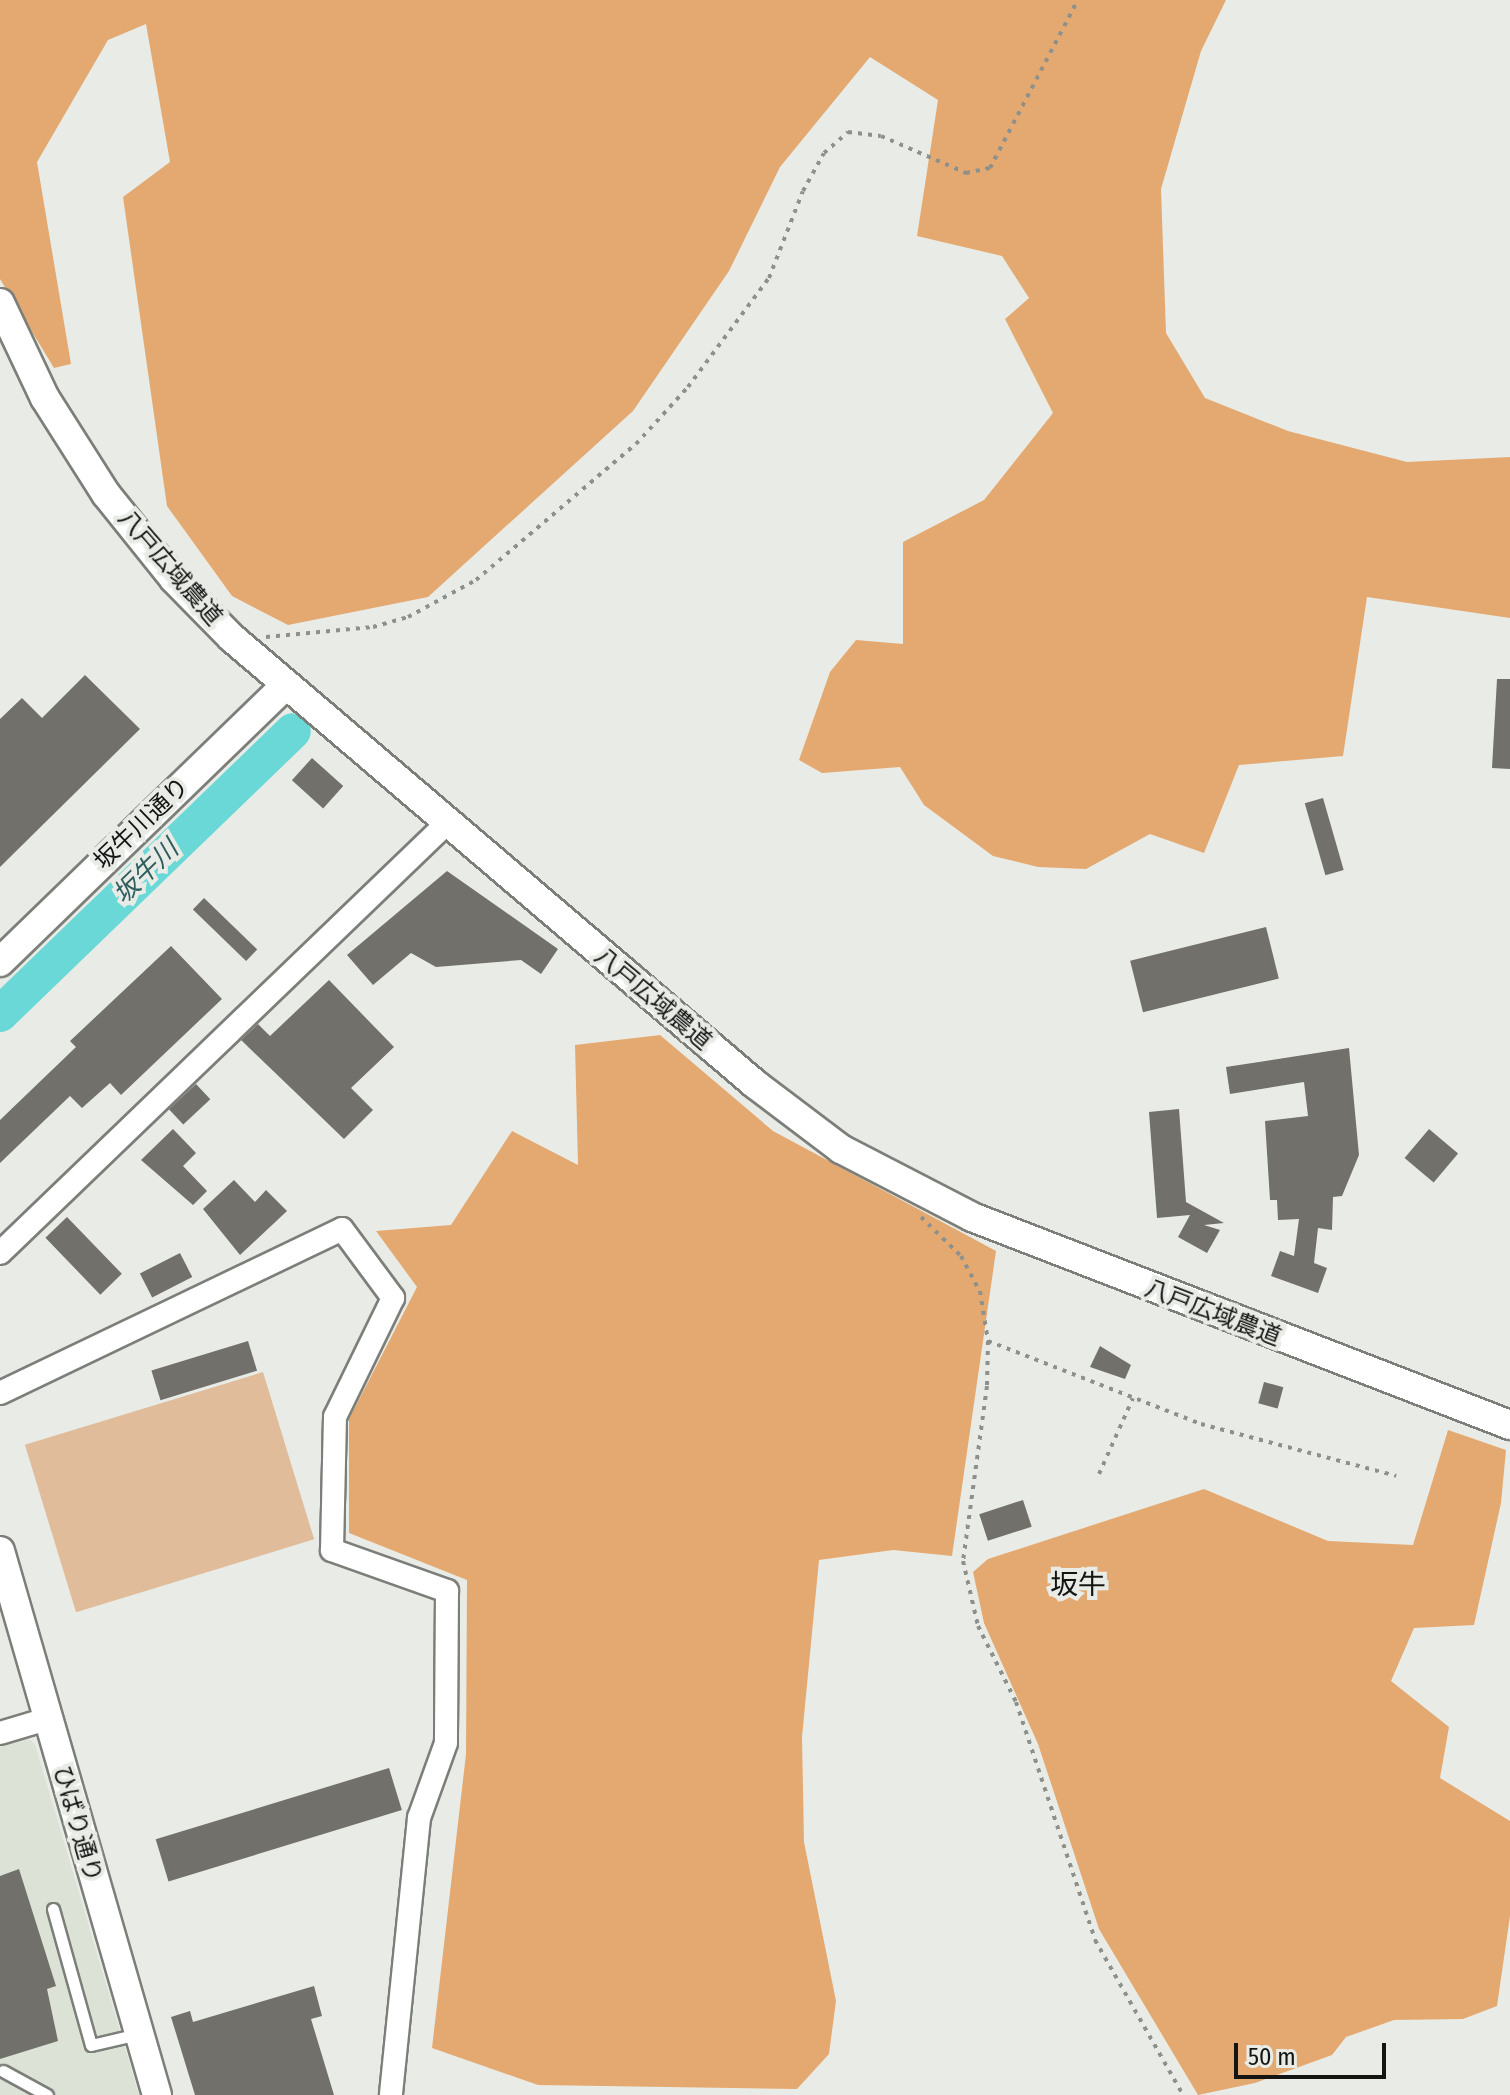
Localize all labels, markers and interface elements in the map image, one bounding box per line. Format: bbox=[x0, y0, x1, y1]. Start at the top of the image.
street label: 八戸広域農道 bbox=[112, 504, 228, 632]
street label: 坂牛川通り bbox=[89, 772, 195, 876]
water label: 坂牛川 bbox=[107, 834, 185, 910]
street label: 八戸広域農道 bbox=[589, 942, 717, 1056]
street label: 八戸広域農道 bbox=[1141, 1274, 1285, 1352]
district label: 坂牛 bbox=[1050, 1568, 1106, 1602]
street label: ひばり通り bbox=[47, 1762, 107, 1886]
scale bar bbox=[1238, 2027, 1390, 2077]
text: 50 m bbox=[1248, 2043, 1296, 2071]

